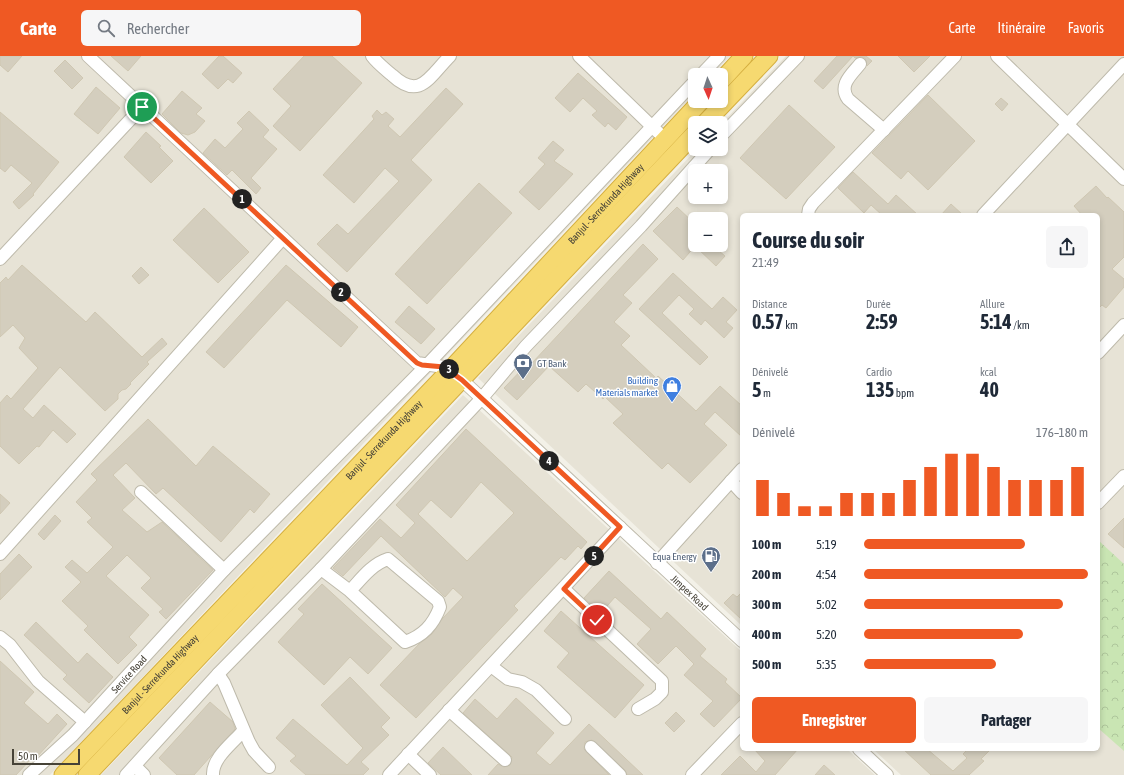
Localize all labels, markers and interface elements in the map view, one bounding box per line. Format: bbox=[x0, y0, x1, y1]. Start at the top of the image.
search box bbox=[81, 10, 361, 46]
text: Carte bbox=[20, 17, 57, 39]
icon: search bbox=[95, 17, 117, 39]
text: Rechercher bbox=[127, 20, 189, 37]
text: Carte bbox=[949, 20, 976, 36]
text: Itinéraire bbox=[998, 20, 1046, 36]
text: Favoris bbox=[1068, 20, 1104, 36]
north arrow bbox=[688, 68, 728, 108]
map controls bbox=[688, 68, 728, 252]
pin bbox=[125, 90, 159, 124]
icon: arrive bbox=[131, 96, 153, 118]
button: layers bbox=[688, 116, 728, 156]
street label: Banjul - Serrekunda Highway bbox=[566, 161, 646, 246]
button: + bbox=[688, 164, 728, 204]
pin: 1 bbox=[232, 189, 252, 209]
text: 1 bbox=[239, 193, 245, 205]
button: − bbox=[688, 212, 728, 252]
button: share bbox=[1046, 226, 1088, 268]
text: Course du soir bbox=[752, 227, 864, 253]
text: 21:49 bbox=[752, 255, 779, 270]
pin: 2 bbox=[331, 282, 351, 302]
text: 2 bbox=[338, 286, 344, 298]
text: Distance bbox=[752, 298, 787, 310]
text: Durée bbox=[866, 298, 891, 310]
text: Allure bbox=[980, 298, 1005, 310]
text: 0.57 bbox=[752, 310, 784, 333]
text: 2:59 bbox=[866, 310, 898, 333]
text: 5:14 bbox=[980, 310, 1012, 333]
text: km bbox=[784, 319, 798, 331]
text: /km bbox=[1012, 319, 1030, 331]
bank icon: GT Bank bbox=[512, 352, 534, 380]
place label: GT Bank bbox=[537, 358, 567, 369]
pin: 3 bbox=[439, 359, 459, 379]
text: 3 bbox=[446, 363, 452, 375]
text: Dénivelé bbox=[752, 366, 788, 378]
text: Cardio bbox=[866, 366, 892, 378]
text: kcal bbox=[980, 366, 997, 378]
place label: Building Materials market bbox=[595, 375, 659, 398]
shop icon: Building Materials market bbox=[661, 375, 683, 403]
text: 5 bbox=[752, 378, 761, 401]
text: 135 bbox=[866, 378, 894, 401]
text: 40 bbox=[980, 378, 999, 401]
text: m bbox=[761, 387, 771, 399]
text: bpm bbox=[894, 387, 914, 399]
street label: Banjul - Serrekunda Highway bbox=[344, 398, 424, 482]
text: Dénivelé bbox=[752, 425, 795, 440]
text: 176–180 m bbox=[1036, 425, 1088, 440]
pin: 4 bbox=[539, 451, 559, 471]
text: 4 bbox=[546, 455, 552, 467]
text: 100 m bbox=[752, 537, 781, 552]
text: 5:19 bbox=[816, 537, 837, 552]
fuel station icon: Equa Energy bbox=[700, 545, 722, 573]
pin: 5 bbox=[584, 546, 604, 566]
text: 5 bbox=[591, 550, 597, 562]
place label: Equa Energy bbox=[652, 551, 697, 562]
text: 200 m bbox=[752, 567, 781, 582]
text: 4:54 bbox=[816, 567, 837, 582]
street label: Jimpex Road bbox=[669, 573, 710, 613]
text: 300 m bbox=[752, 597, 781, 612]
text: 5:02 bbox=[816, 597, 837, 612]
pin bbox=[580, 603, 614, 637]
icon: check bbox=[586, 609, 608, 631]
text: 400 m bbox=[752, 627, 781, 642]
text: 5:20 bbox=[816, 627, 837, 642]
street label: Banjul - Serrekunda Highway bbox=[120, 632, 200, 716]
street label: Service Road bbox=[109, 653, 149, 695]
text: 500 m bbox=[752, 657, 781, 672]
text: 5:35 bbox=[816, 657, 837, 672]
button: Enregistrer bbox=[752, 697, 916, 743]
button: Partager bbox=[924, 697, 1088, 743]
scale bar bbox=[12, 747, 80, 766]
text: 50 m bbox=[18, 750, 38, 762]

